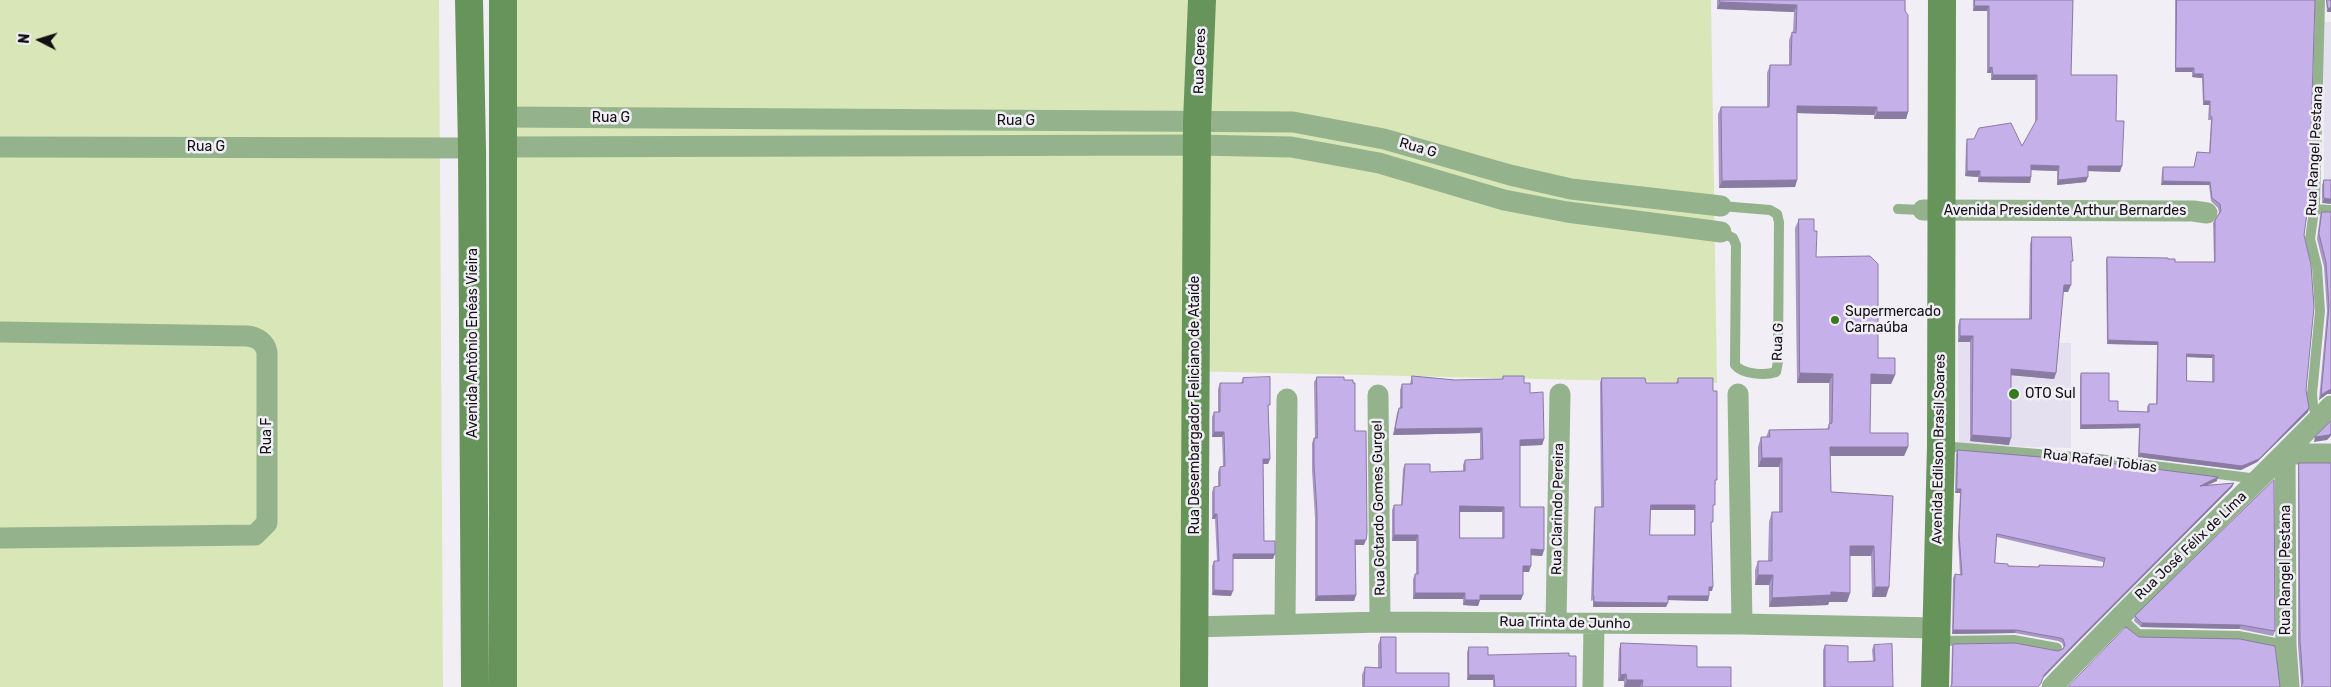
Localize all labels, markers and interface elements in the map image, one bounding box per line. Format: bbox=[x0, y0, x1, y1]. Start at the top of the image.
north arrow bbox=[15, 15, 65, 65]
street label: Rua Ceres bbox=[1190, 28, 1210, 94]
text: N bbox=[16, 33, 33, 44]
street label: Rua Rangel Pestana bbox=[2303, 85, 2327, 217]
street label: Rua G bbox=[592, 110, 630, 126]
street label: Rua G bbox=[997, 113, 1035, 129]
street label: Rua G bbox=[1397, 135, 1439, 161]
street label: Rua G bbox=[187, 139, 225, 155]
street label: Avenida Presidente Arthur Bernardes bbox=[1944, 203, 2186, 219]
street label: Avenida Antônio Enéas Vieira bbox=[465, 248, 481, 438]
street label: Rua Desembargador Feliciano de Ataíde bbox=[1187, 276, 1203, 534]
place label: Supermercado Carnaúba bbox=[1845, 304, 1941, 336]
marker: Supermercado Carnaúba bbox=[1829, 314, 1841, 326]
street label: Rua G bbox=[1769, 323, 1787, 361]
street label: Avenida Edilson Brasil Soares bbox=[1929, 354, 1949, 544]
place label: OTO Sul bbox=[2025, 386, 2076, 402]
marker: OTO Sul bbox=[2007, 387, 2021, 401]
street label: Rua F bbox=[259, 418, 275, 454]
street label: Rua Gotardo Gomes Gurgel bbox=[1369, 420, 1389, 596]
street label: Rua Clarindo Pereira bbox=[1548, 443, 1568, 575]
street label: Rua Rafael Tobias bbox=[2042, 446, 2158, 476]
street label: Rua José Félix de Lima bbox=[2132, 488, 2250, 604]
street label: Rua Rangel Pestana bbox=[2278, 505, 2294, 635]
street label: Rua Trinta de Junho bbox=[1499, 613, 1631, 633]

